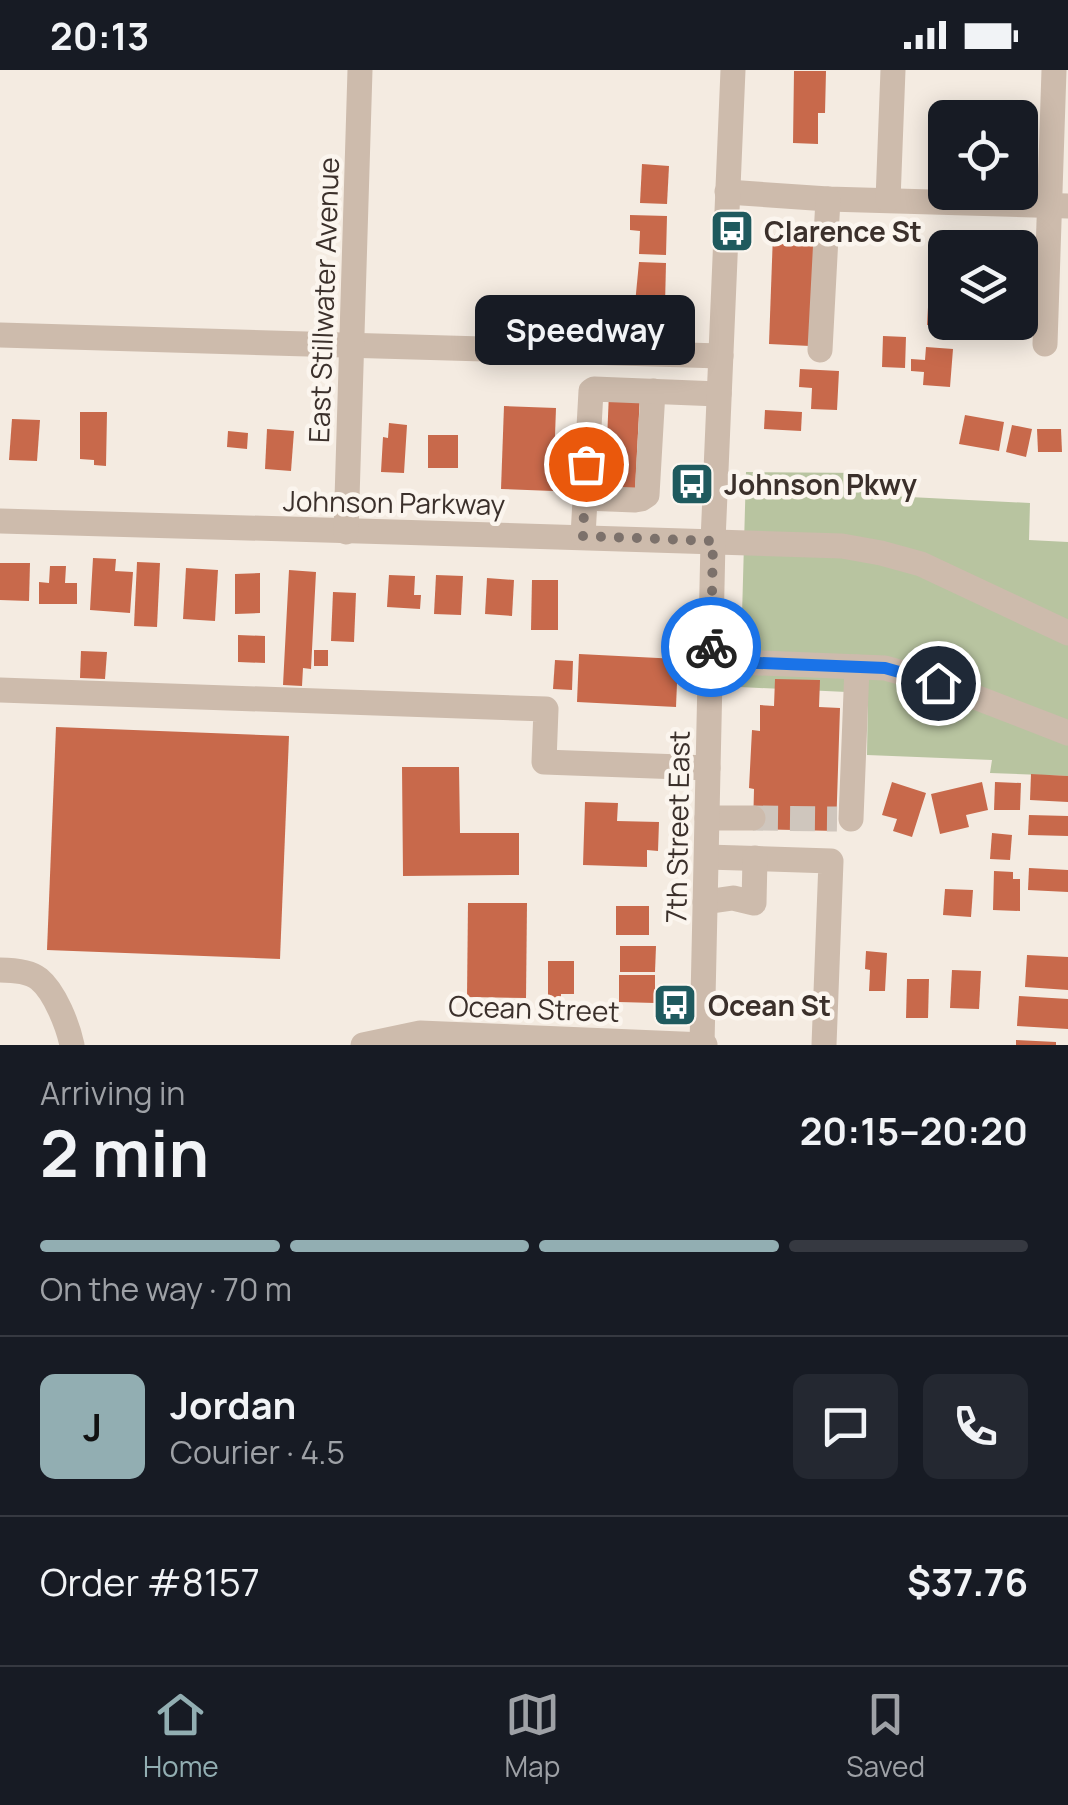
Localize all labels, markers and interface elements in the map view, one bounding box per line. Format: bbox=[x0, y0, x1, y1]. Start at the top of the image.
text: 20:13 bbox=[50, 9, 149, 61]
map controls bbox=[928, 100, 1038, 340]
button: locate bbox=[928, 100, 1038, 210]
street label: East Stillwater Avenue bbox=[299, 156, 347, 444]
bus stop icon: Clarence St bbox=[709, 208, 755, 254]
place label: Clarence St bbox=[764, 212, 922, 250]
button: layers bbox=[928, 230, 1038, 340]
callout: Speedway bbox=[476, 294, 696, 364]
text: Speedway bbox=[505, 308, 665, 352]
pin bbox=[544, 422, 629, 507]
icon: bag bbox=[559, 437, 614, 492]
bus stop icon: Johnson Pkwy bbox=[669, 461, 715, 507]
place label: Johnson Pkwy bbox=[724, 465, 917, 503]
street label: Johnson Parkway bbox=[283, 481, 506, 523]
courier bbox=[661, 597, 761, 697]
icon: bike bbox=[684, 620, 739, 675]
pin bbox=[896, 641, 981, 726]
icon: home bbox=[911, 656, 966, 711]
street label: 7th Street East bbox=[656, 730, 698, 924]
bus stop icon: Ocean St bbox=[652, 982, 698, 1028]
street label: Ocean Street bbox=[448, 986, 620, 1030]
place label: Ocean St bbox=[708, 986, 831, 1024]
text: Arriving in bbox=[40, 1071, 185, 1115]
text: 20:15–20:20 bbox=[800, 1104, 1028, 1156]
text: 2 min bbox=[40, 1108, 209, 1197]
text: On the way · 70 m bbox=[40, 1267, 292, 1311]
button: chat bbox=[793, 1374, 898, 1479]
button: phone bbox=[923, 1374, 1028, 1479]
text: Jordan bbox=[170, 1378, 296, 1430]
text: J bbox=[83, 1400, 102, 1452]
text: Courier · 4.5 bbox=[170, 1430, 345, 1474]
text: Order #8157 bbox=[40, 1555, 260, 1607]
text: $37.76 bbox=[907, 1555, 1028, 1607]
tab: Home bbox=[143, 1687, 219, 1785]
tab: Map bbox=[505, 1687, 560, 1785]
tab: Saved bbox=[846, 1687, 925, 1785]

